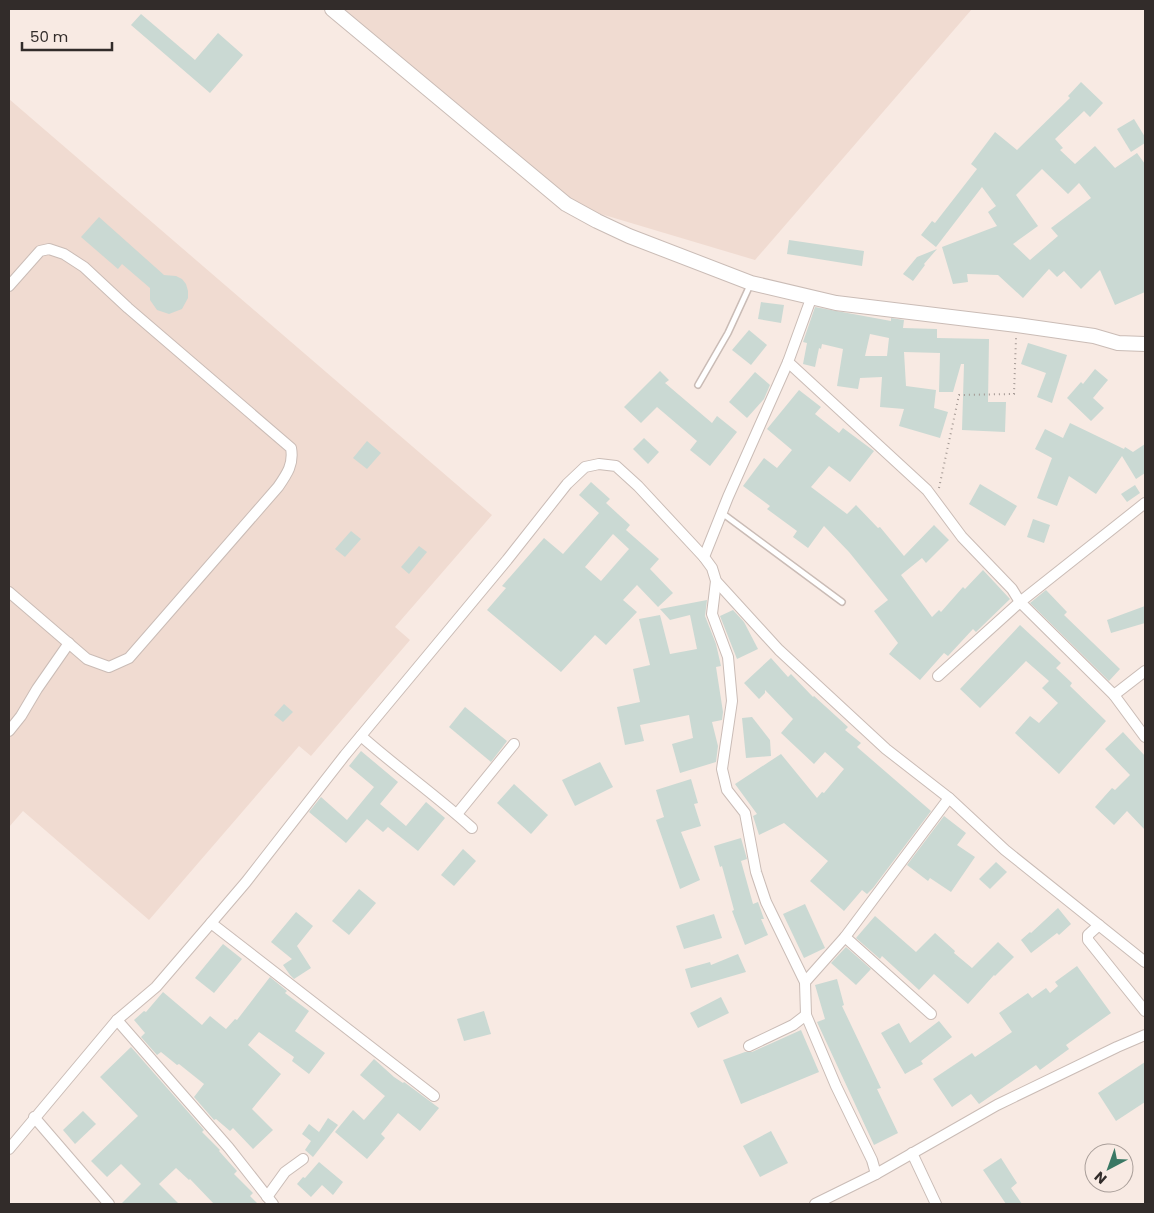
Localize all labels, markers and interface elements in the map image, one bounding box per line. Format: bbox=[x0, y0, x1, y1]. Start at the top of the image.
scale bar bbox=[22, 20, 112, 52]
text: 50 m bbox=[30, 26, 68, 47]
north arrow bbox=[1084, 1143, 1134, 1193]
text: N bbox=[1090, 1167, 1111, 1189]

